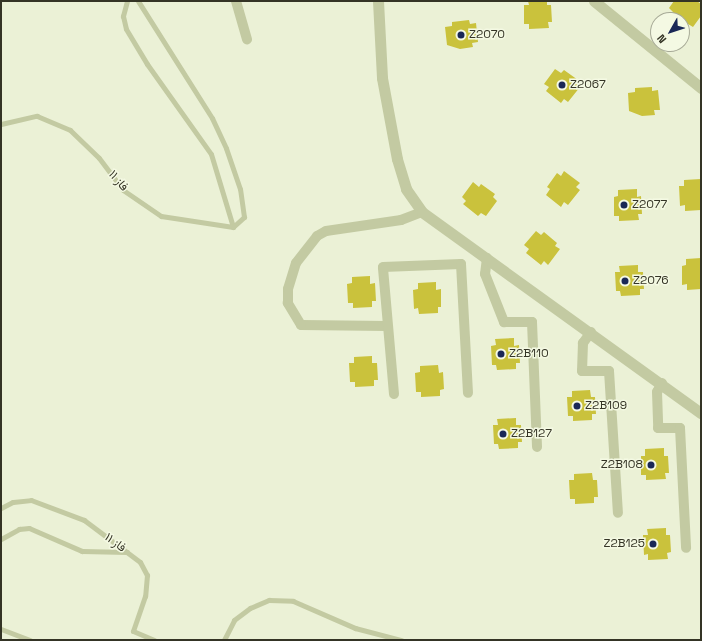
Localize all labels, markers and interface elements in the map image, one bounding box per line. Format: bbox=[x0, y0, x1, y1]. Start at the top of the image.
north arrow bbox=[650, 12, 690, 52]
place label: Z2070 bbox=[469, 28, 505, 42]
marker: Z2070 bbox=[456, 30, 466, 40]
text: N bbox=[654, 32, 669, 46]
place label: Z2067 bbox=[570, 78, 606, 92]
marker: Z2067 bbox=[557, 80, 567, 90]
street label: فاز ۱۱ bbox=[105, 168, 131, 194]
place label: Z2077 bbox=[632, 198, 667, 212]
marker: Z2077 bbox=[619, 200, 629, 210]
place label: Z2076 bbox=[633, 274, 669, 288]
marker: Z2076 bbox=[620, 276, 630, 286]
place label: Z2B110 bbox=[509, 347, 549, 361]
marker: Z2B110 bbox=[496, 349, 506, 359]
place label: Z2B109 bbox=[585, 399, 627, 413]
marker: Z2B109 bbox=[572, 401, 582, 411]
place label: Z2B127 bbox=[511, 427, 552, 441]
marker: Z2B127 bbox=[498, 429, 508, 439]
place label: Z2B108 bbox=[601, 458, 643, 472]
marker: Z2B108 bbox=[646, 460, 656, 470]
street label: فاز ۱۱ bbox=[102, 530, 128, 556]
place label: Z2B125 bbox=[603, 537, 645, 551]
marker: Z2B125 bbox=[648, 539, 658, 549]

